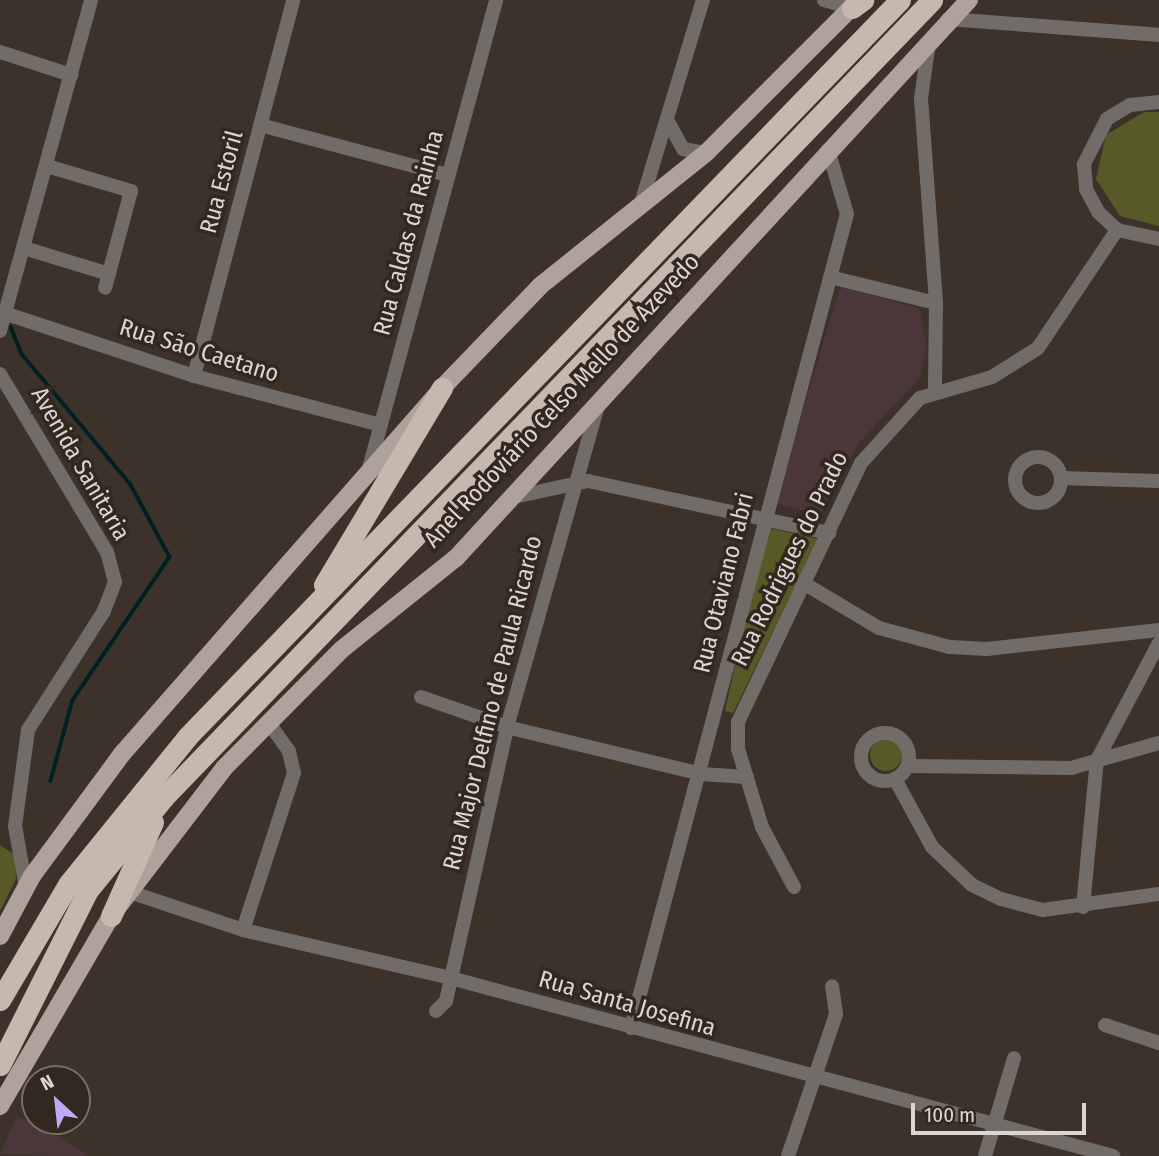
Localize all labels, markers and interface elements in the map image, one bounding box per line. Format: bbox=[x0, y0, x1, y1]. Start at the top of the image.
street label: Rua Estoril bbox=[194, 127, 250, 237]
street label: Rua Caldas da Rainha bbox=[368, 127, 450, 339]
street label: Anel Rodoviário Celso Mello de Azevedo bbox=[418, 248, 706, 554]
street label: Rua São Caetano bbox=[116, 313, 282, 389]
street label: Avenida Sanitaria bbox=[25, 382, 135, 546]
street label: Rua Rodrigues do Prado bbox=[726, 447, 854, 671]
street label: Rua Otaviano Fabri bbox=[688, 490, 760, 676]
street label: Rua Major Delfino de Paula Ricardo bbox=[437, 533, 549, 873]
street label: Rua Santa Josefina bbox=[535, 965, 719, 1043]
north arrow bbox=[21, 1065, 91, 1135]
text: N bbox=[37, 1070, 57, 1095]
scale bar bbox=[914, 1090, 1089, 1134]
text: 100 m bbox=[924, 1102, 975, 1128]

